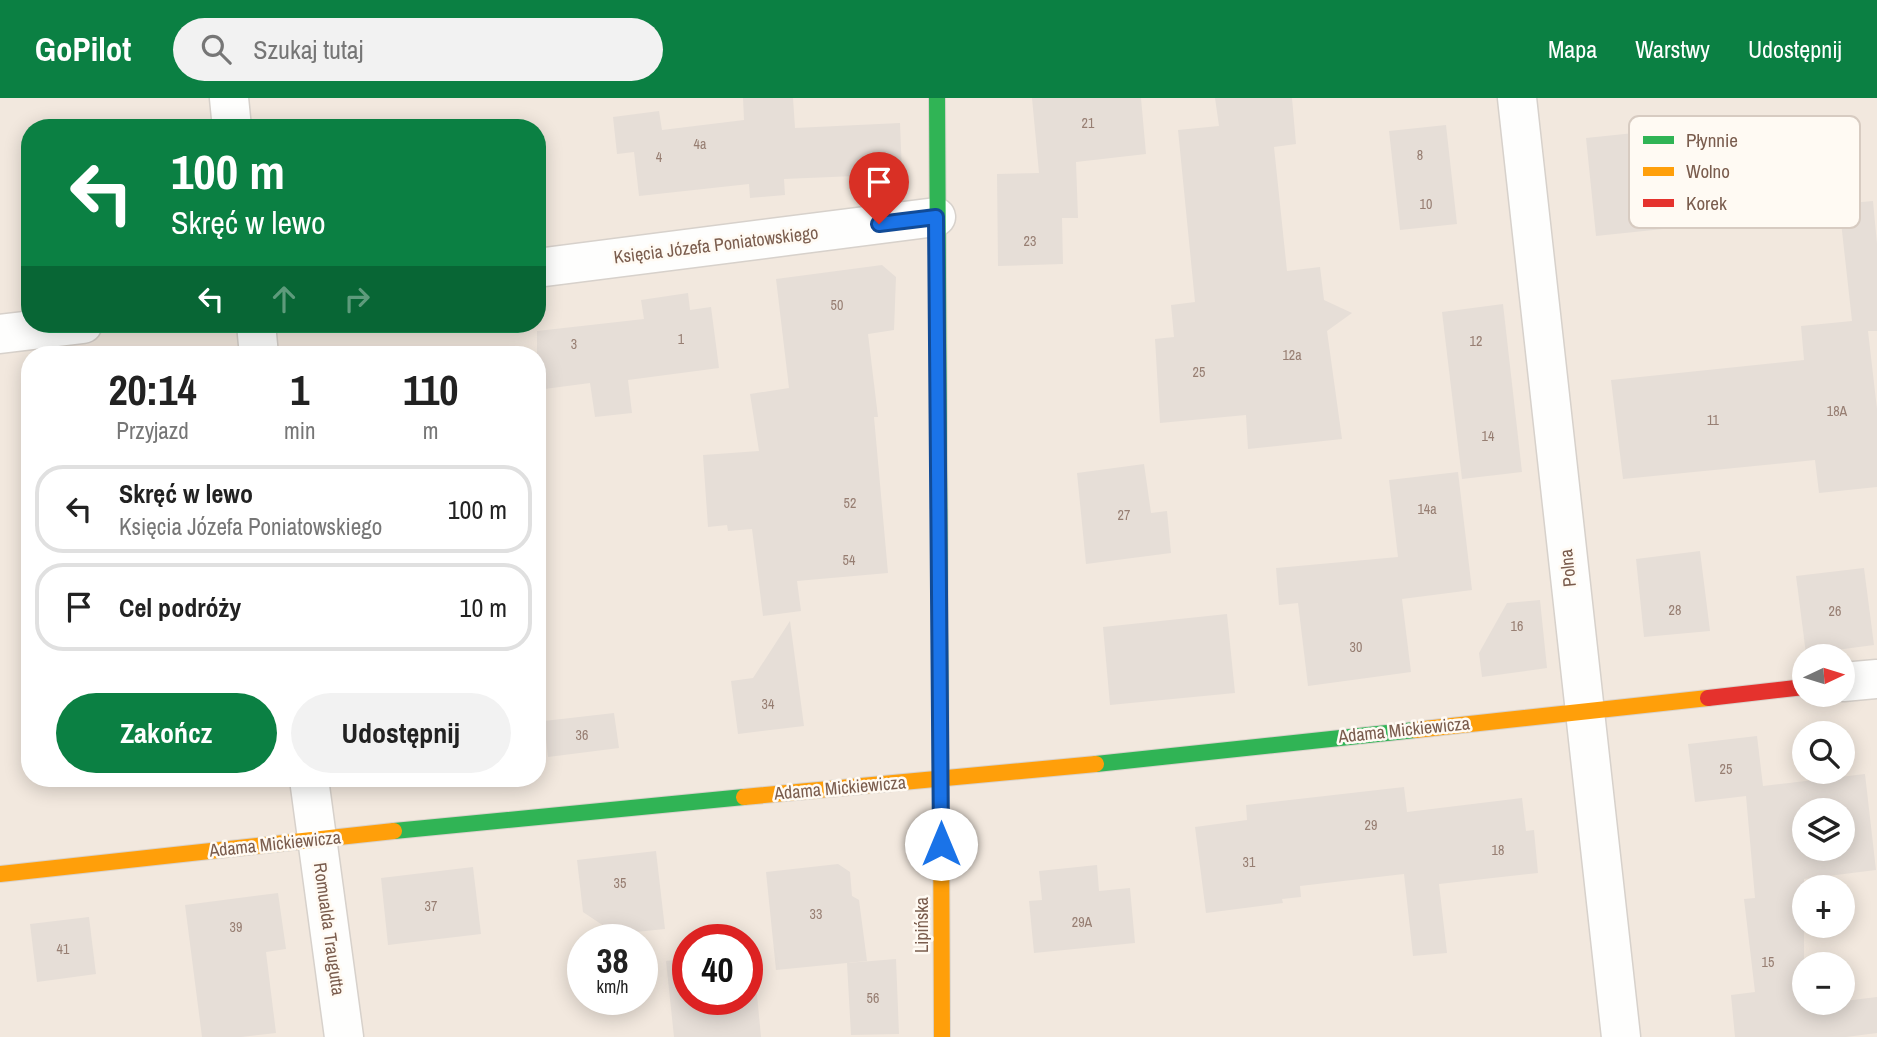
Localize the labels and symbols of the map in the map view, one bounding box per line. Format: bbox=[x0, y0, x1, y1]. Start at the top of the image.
house number: 21 bbox=[1082, 114, 1095, 132]
legend bbox=[1629, 116, 1860, 228]
text: Płynnie bbox=[1686, 127, 1738, 153]
house number: 4a bbox=[694, 135, 707, 153]
house number: 8 bbox=[1417, 146, 1423, 164]
house number: 4 bbox=[656, 148, 663, 166]
pin bbox=[849, 152, 909, 224]
text: Wolno bbox=[1686, 158, 1730, 184]
text: Korek bbox=[1686, 190, 1727, 216]
house number: 10 bbox=[1420, 195, 1432, 213]
street label: Księcia Józefa Poniatowskiego bbox=[612, 220, 820, 269]
house number: 23 bbox=[1024, 232, 1036, 250]
house number: 50 bbox=[831, 296, 843, 314]
house number: 1 bbox=[678, 330, 685, 348]
house number: 12 bbox=[1470, 332, 1482, 350]
house number: 3 bbox=[571, 335, 577, 353]
house number: 12a bbox=[1282, 346, 1302, 364]
house number: 25 bbox=[1193, 363, 1205, 381]
house number: 18A bbox=[1827, 402, 1848, 420]
house number: 11 bbox=[1707, 411, 1720, 429]
house number: 14 bbox=[1482, 427, 1495, 445]
house number: 52 bbox=[844, 494, 856, 512]
house number: 14a bbox=[1417, 500, 1437, 518]
house number: 27 bbox=[1118, 506, 1130, 524]
street label: Polna bbox=[1553, 548, 1582, 588]
house number: 54 bbox=[843, 551, 856, 569]
house number: 28 bbox=[1669, 601, 1681, 619]
house number: 26 bbox=[1829, 602, 1841, 620]
house number: 16 bbox=[1511, 617, 1523, 635]
house number: 30 bbox=[1350, 638, 1362, 656]
north arrow bbox=[1792, 644, 1855, 707]
house number: 34 bbox=[762, 695, 775, 713]
street label: Adama Mickiewicza bbox=[1336, 710, 1471, 749]
house number: 36 bbox=[576, 726, 588, 744]
house number: 25 bbox=[1720, 760, 1732, 778]
street label: Adama Mickiewicza bbox=[772, 769, 907, 806]
position arrow bbox=[904, 807, 978, 881]
house number: 29 bbox=[1365, 816, 1377, 834]
street label: Adama Mickiewicza bbox=[207, 824, 342, 863]
house number: 18 bbox=[1492, 841, 1504, 859]
house number: 31 bbox=[1243, 853, 1256, 871]
street label: Romualda Traugutta bbox=[308, 861, 351, 997]
house number: 35 bbox=[614, 874, 626, 892]
house number: 37 bbox=[425, 897, 437, 915]
street label: Lipińska bbox=[909, 897, 934, 953]
house number: 33 bbox=[810, 905, 822, 923]
house number: 29A bbox=[1072, 913, 1093, 931]
house number: 39 bbox=[230, 918, 242, 936]
speed limit sign: 40 bbox=[672, 924, 763, 1015]
house number: 41 bbox=[57, 940, 70, 958]
house number: 15 bbox=[1762, 953, 1774, 971]
house number: 56 bbox=[867, 989, 879, 1007]

